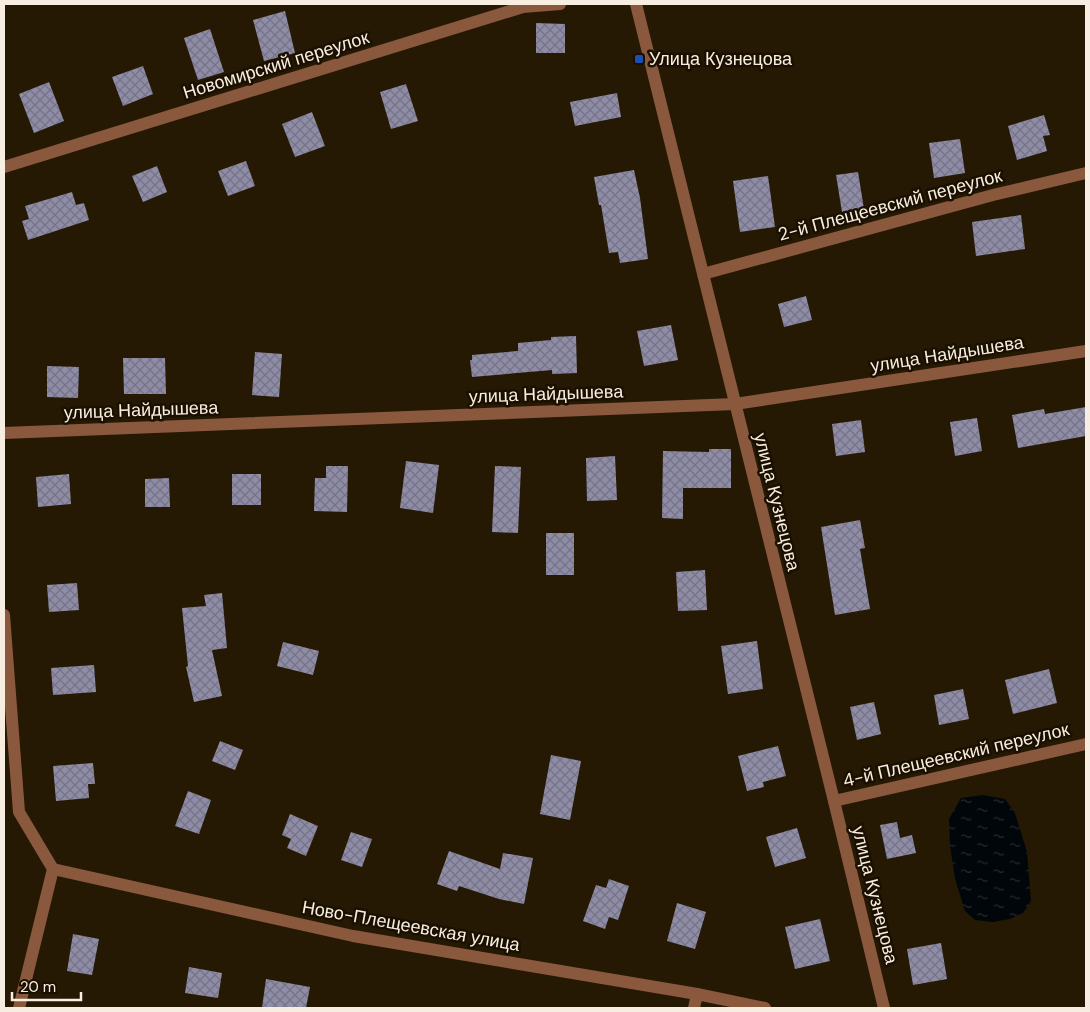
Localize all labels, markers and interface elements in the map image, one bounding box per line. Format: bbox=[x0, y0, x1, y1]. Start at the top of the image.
street label: Новомирский переулок bbox=[180, 25, 372, 105]
place label: Улица Кузнецова bbox=[649, 47, 793, 71]
marker: Улица Кузнецова bbox=[633, 53, 645, 65]
street label: 2-й Плещеевский переулок bbox=[775, 163, 1005, 246]
street label: улица Найдышева bbox=[869, 330, 1026, 378]
street label: улица Найдышева bbox=[468, 379, 625, 409]
street label: улица Найдышева bbox=[63, 395, 220, 425]
street label: улица Кузнецова bbox=[748, 430, 806, 574]
street label: 4-й Плещеевский переулок bbox=[841, 717, 1072, 793]
street label: улица Кузнецова bbox=[846, 823, 904, 967]
street label: Ново-Плещеевская улица bbox=[300, 895, 523, 957]
scale bar bbox=[12, 970, 81, 1002]
text: 20 m bbox=[20, 977, 56, 997]

